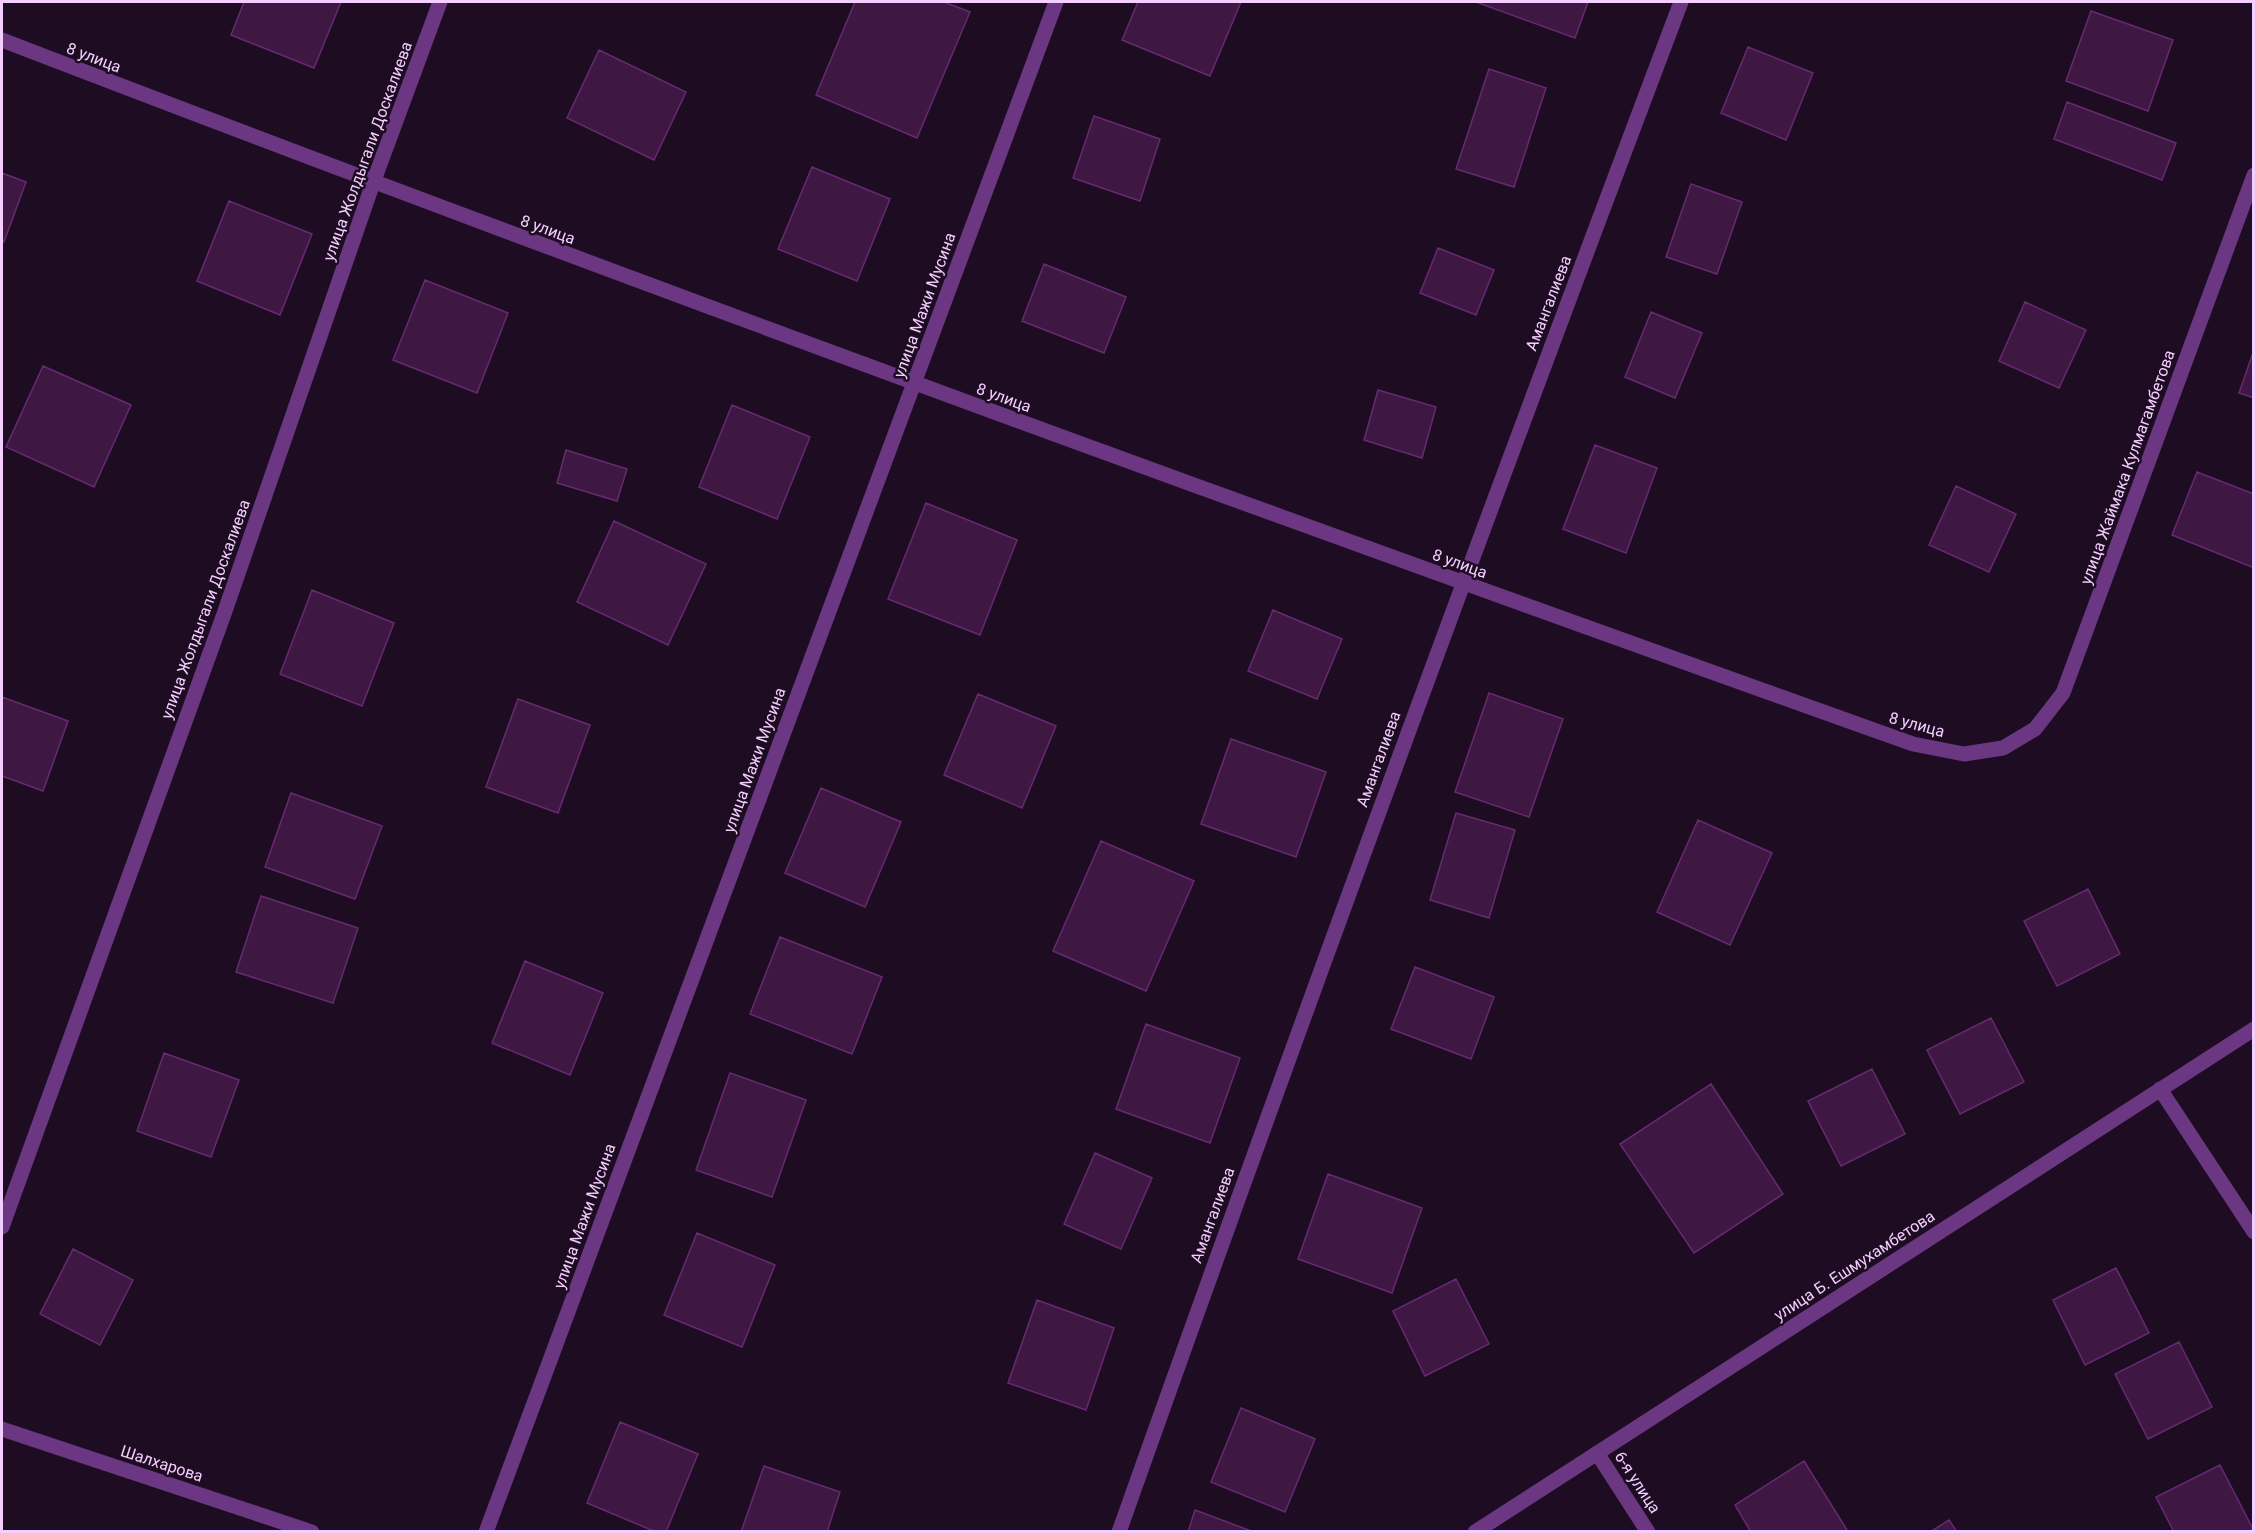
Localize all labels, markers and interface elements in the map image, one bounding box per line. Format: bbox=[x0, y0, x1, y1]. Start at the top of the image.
street label: 8 улица bbox=[64, 38, 124, 77]
street label: улица Жолдыгали Доскалиева bbox=[319, 39, 416, 263]
street label: 8 улица bbox=[518, 211, 578, 248]
street label: улица Мажи Мусина bbox=[889, 230, 960, 380]
street label: Амангалиева bbox=[1522, 253, 1575, 353]
street label: улица Жаймака Кулмагамбетова bbox=[2076, 347, 2179, 587]
street label: 8 улица bbox=[974, 379, 1034, 416]
street label: улица Жолдыгали Доскалиева bbox=[157, 497, 254, 721]
street label: 8 улица bbox=[1430, 545, 1490, 582]
street label: улица Мажи Мусина bbox=[719, 685, 790, 835]
street label: 8 улица bbox=[1887, 708, 1947, 741]
street label: Амангалиева bbox=[1352, 709, 1405, 810]
street label: улица Мажи Мусина bbox=[549, 1141, 620, 1291]
street label: Амангалиева bbox=[1186, 1165, 1239, 1266]
street label: улица Б. Ешмухамбетова bbox=[1770, 1206, 1938, 1325]
street label: Шалхарова bbox=[118, 1441, 205, 1486]
street label: 6-я улица bbox=[1611, 1448, 1665, 1517]

